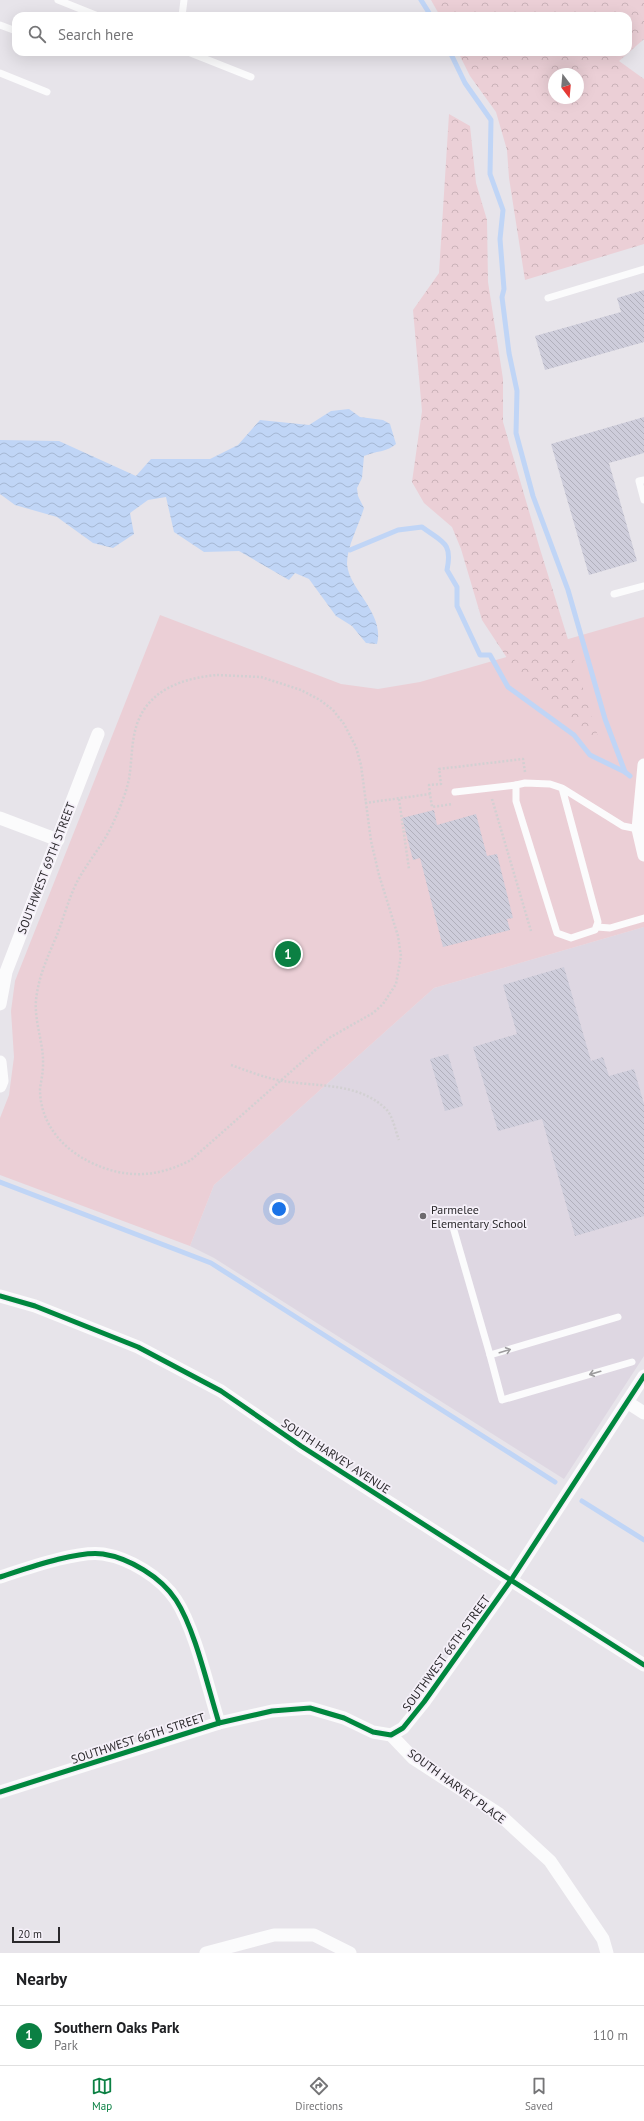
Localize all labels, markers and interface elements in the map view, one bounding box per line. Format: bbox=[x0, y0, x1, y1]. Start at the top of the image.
search box bbox=[12, 12, 632, 56]
icon: search bbox=[26, 23, 48, 45]
text: Search here bbox=[58, 25, 134, 44]
north arrow bbox=[548, 68, 584, 104]
street label: SOUTHWEST 69TH STREET bbox=[14, 800, 78, 936]
pin: 1 bbox=[275, 939, 301, 969]
your location bbox=[269, 1199, 289, 1219]
place label: Parmelee Elementary School bbox=[431, 1202, 527, 1231]
marker: Parmelee Elementary School bbox=[418, 1211, 428, 1221]
one-way arrow bbox=[498, 1347, 511, 1354]
one-way arrow bbox=[588, 1370, 601, 1377]
street label: SOUTH HARVEY AVENUE bbox=[279, 1415, 393, 1497]
street label: SOUTHWEST 66TH STREET bbox=[399, 1592, 493, 1714]
street label: SOUTHWEST 66TH STREET bbox=[69, 1709, 207, 1767]
street label: SOUTH HARVEY PLACE bbox=[405, 1745, 509, 1827]
scale bar bbox=[12, 1925, 60, 1944]
text: 20 m bbox=[18, 1927, 42, 1941]
text: Nearby bbox=[16, 1968, 67, 1990]
text: Southern Oaks Park bbox=[54, 2018, 179, 2037]
text: 1 bbox=[25, 2027, 33, 2044]
text: 110 m bbox=[593, 2027, 628, 2044]
text: Park bbox=[54, 2037, 78, 2054]
tab: Map bbox=[91, 2075, 113, 2113]
tab: Directions bbox=[295, 2075, 343, 2113]
tab: Saved bbox=[525, 2075, 553, 2113]

